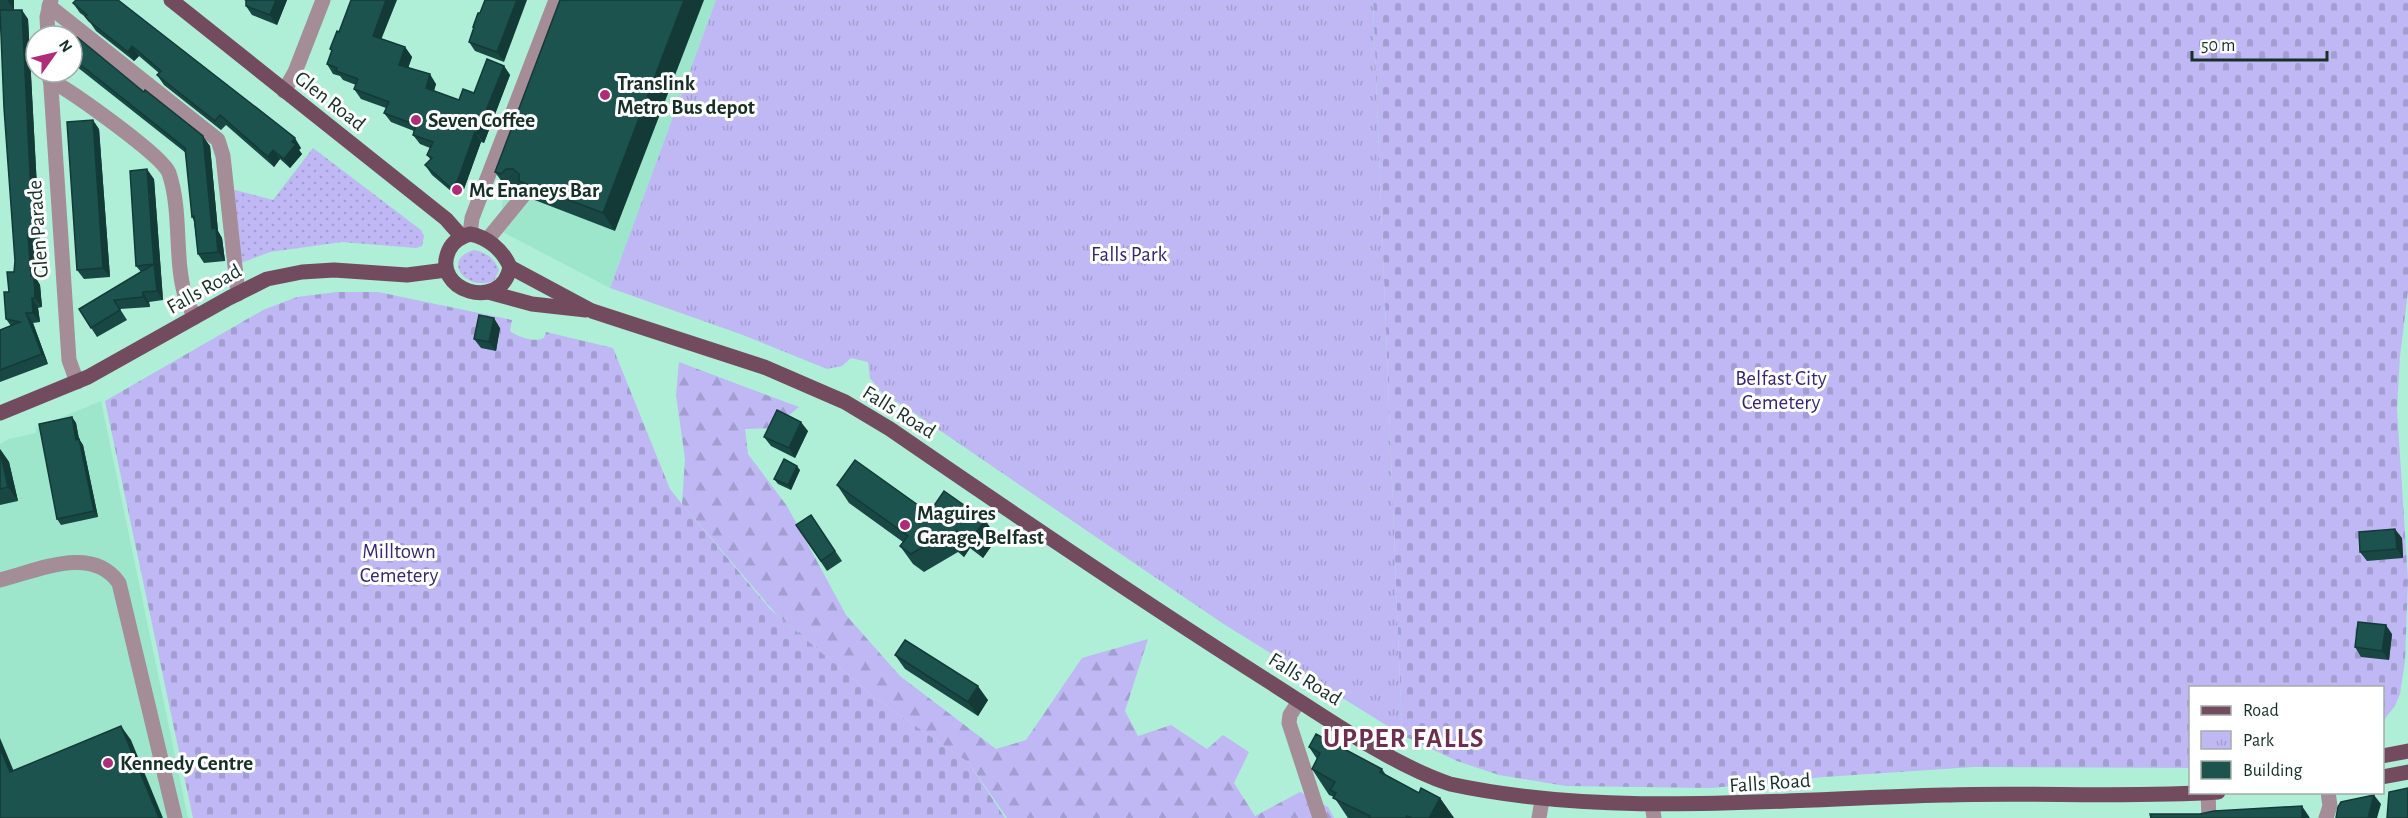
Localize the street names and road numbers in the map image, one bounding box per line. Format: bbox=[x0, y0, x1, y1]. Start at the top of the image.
street label: Glen Road bbox=[291, 67, 369, 135]
street label: Glen Parade bbox=[24, 179, 52, 279]
street label: Falls Road bbox=[163, 260, 245, 318]
street label: Falls Road bbox=[859, 381, 939, 443]
street label: Falls Road bbox=[1265, 648, 1345, 710]
street label: Falls Road bbox=[1729, 770, 1812, 796]

